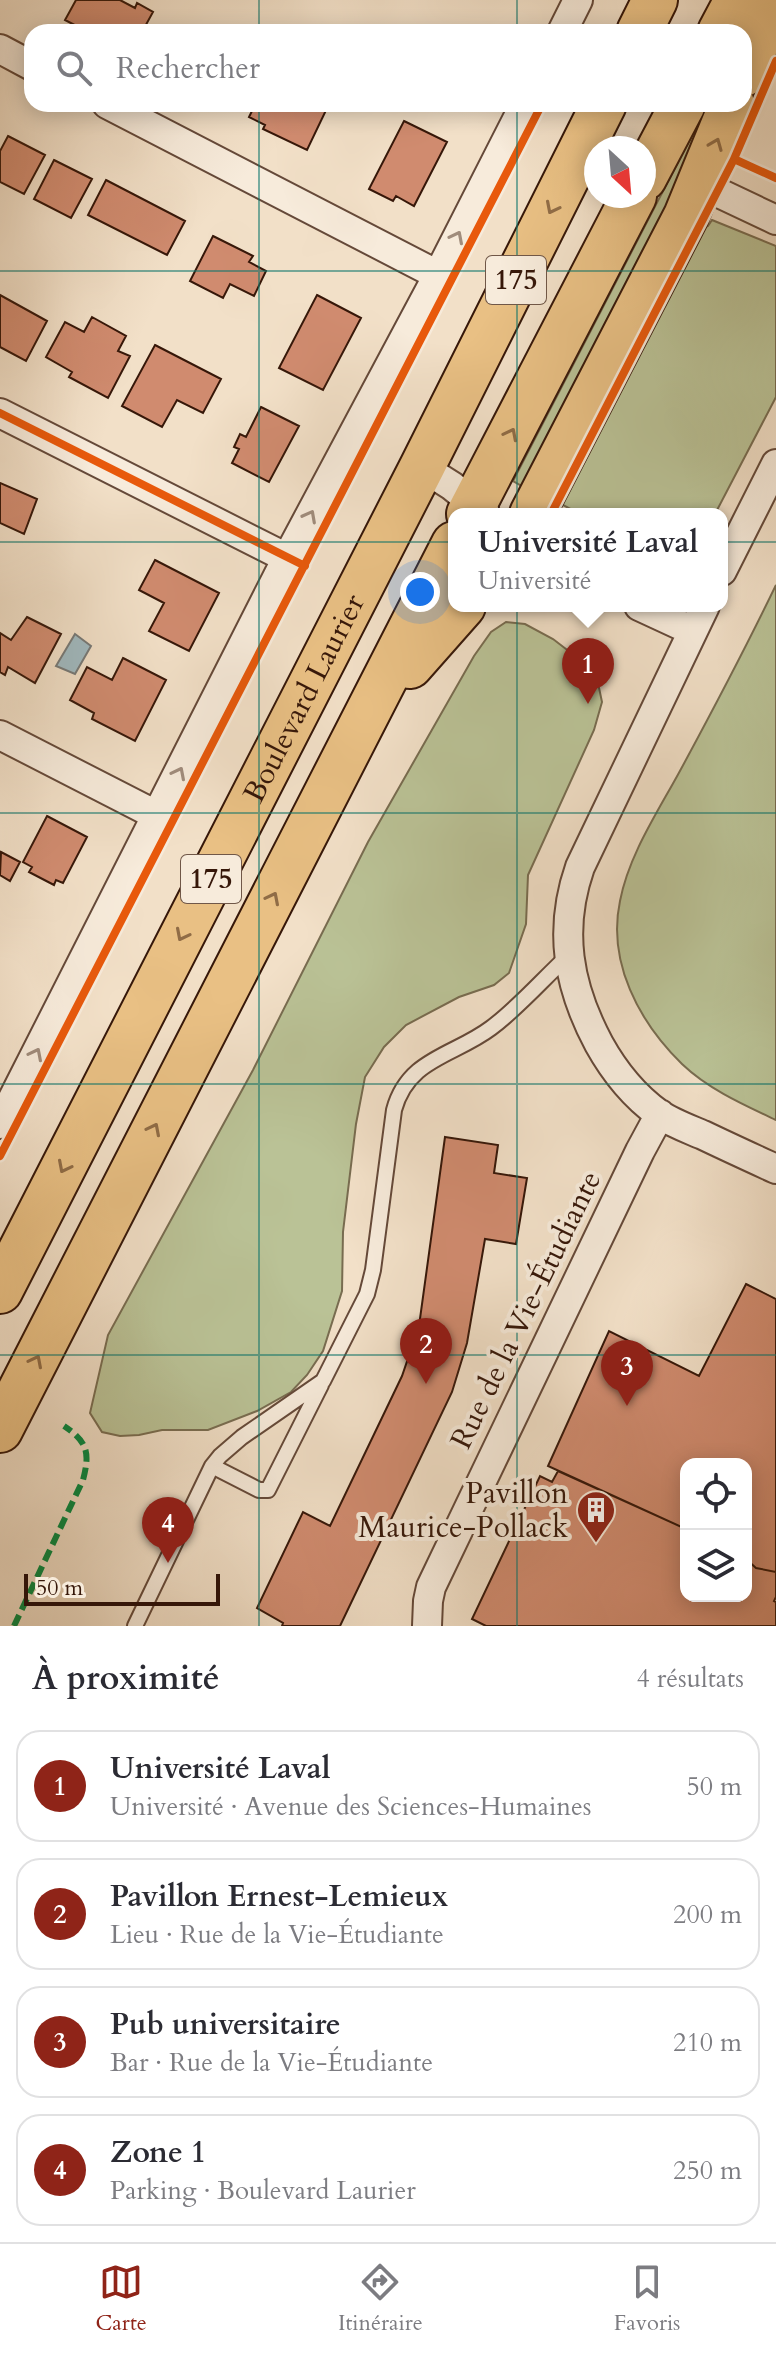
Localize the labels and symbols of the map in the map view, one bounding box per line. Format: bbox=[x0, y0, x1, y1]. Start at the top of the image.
north arrow bbox=[584, 136, 656, 208]
one-way arrow bbox=[706, 138, 723, 152]
one-way arrow bbox=[546, 200, 562, 215]
one-way arrow bbox=[448, 230, 463, 245]
road number: 175 bbox=[486, 256, 546, 304]
one-way arrow bbox=[501, 428, 516, 443]
one-way arrow bbox=[300, 510, 315, 525]
your location bbox=[400, 572, 440, 612]
street label: Boulevard Laurier bbox=[233, 587, 374, 809]
pin: 1 bbox=[562, 638, 614, 704]
one-way arrow bbox=[170, 767, 185, 782]
road number: 175 bbox=[181, 855, 241, 903]
one-way arrow bbox=[263, 891, 279, 906]
one-way arrow bbox=[177, 927, 192, 942]
one-way arrow bbox=[26, 1048, 41, 1063]
one-way arrow bbox=[145, 1123, 160, 1138]
one-way arrow bbox=[58, 1158, 73, 1173]
street label: Rue de la Vie-Étudiante bbox=[441, 1164, 611, 1456]
pin: 2 bbox=[400, 1318, 452, 1384]
pin: 3 bbox=[601, 1340, 653, 1406]
one-way arrow bbox=[26, 1354, 41, 1369]
place label: Pavillon Maurice-Pollack bbox=[358, 1473, 568, 1548]
building icon: Pavillon Maurice-Pollack bbox=[575, 1489, 617, 1544]
pin: 4 bbox=[142, 1497, 194, 1563]
scale bar bbox=[24, 1570, 220, 1606]

